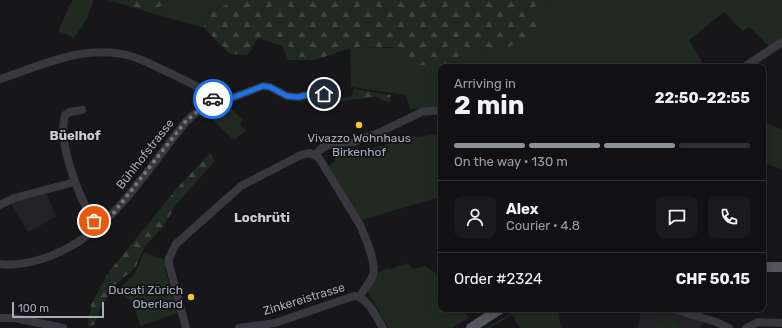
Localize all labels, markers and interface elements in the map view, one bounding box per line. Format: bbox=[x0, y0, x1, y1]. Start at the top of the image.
text: Arriving in bbox=[454, 76, 516, 91]
pin bbox=[307, 77, 341, 111]
courier bbox=[193, 79, 233, 119]
icon: home bbox=[313, 83, 335, 105]
icon: car bbox=[202, 88, 224, 110]
text: 22:50–22:55 bbox=[655, 89, 750, 107]
text: 2 min bbox=[454, 90, 524, 121]
street label: Bühlhofstrasse bbox=[113, 116, 177, 192]
marker: Vivazzo Wohnhaus Birkenhof bbox=[354, 120, 364, 130]
district label: Büelhof bbox=[49, 128, 101, 143]
place label: Vivazzo Wohnhaus Birkenhof bbox=[307, 131, 411, 159]
text: On the way · 130 m bbox=[454, 154, 568, 169]
button: person bbox=[454, 196, 496, 238]
button: chat bbox=[656, 196, 698, 238]
button: phone bbox=[708, 196, 750, 238]
text: Alex bbox=[506, 200, 539, 218]
pin bbox=[77, 204, 111, 238]
icon: bag bbox=[83, 210, 105, 232]
district label: Lochrüti bbox=[234, 210, 290, 225]
text: Courier · 4.8 bbox=[506, 218, 580, 233]
text: Order #2324 bbox=[454, 270, 542, 288]
text: CHF 50.15 bbox=[676, 270, 750, 288]
street label: Zinkereistrasse bbox=[261, 280, 347, 318]
place label: Ducati Zürich Oberland bbox=[108, 283, 183, 311]
marker: Ducati Zürich Oberland bbox=[186, 292, 196, 302]
scale bar bbox=[12, 300, 104, 319]
text: 100 m bbox=[18, 302, 49, 315]

